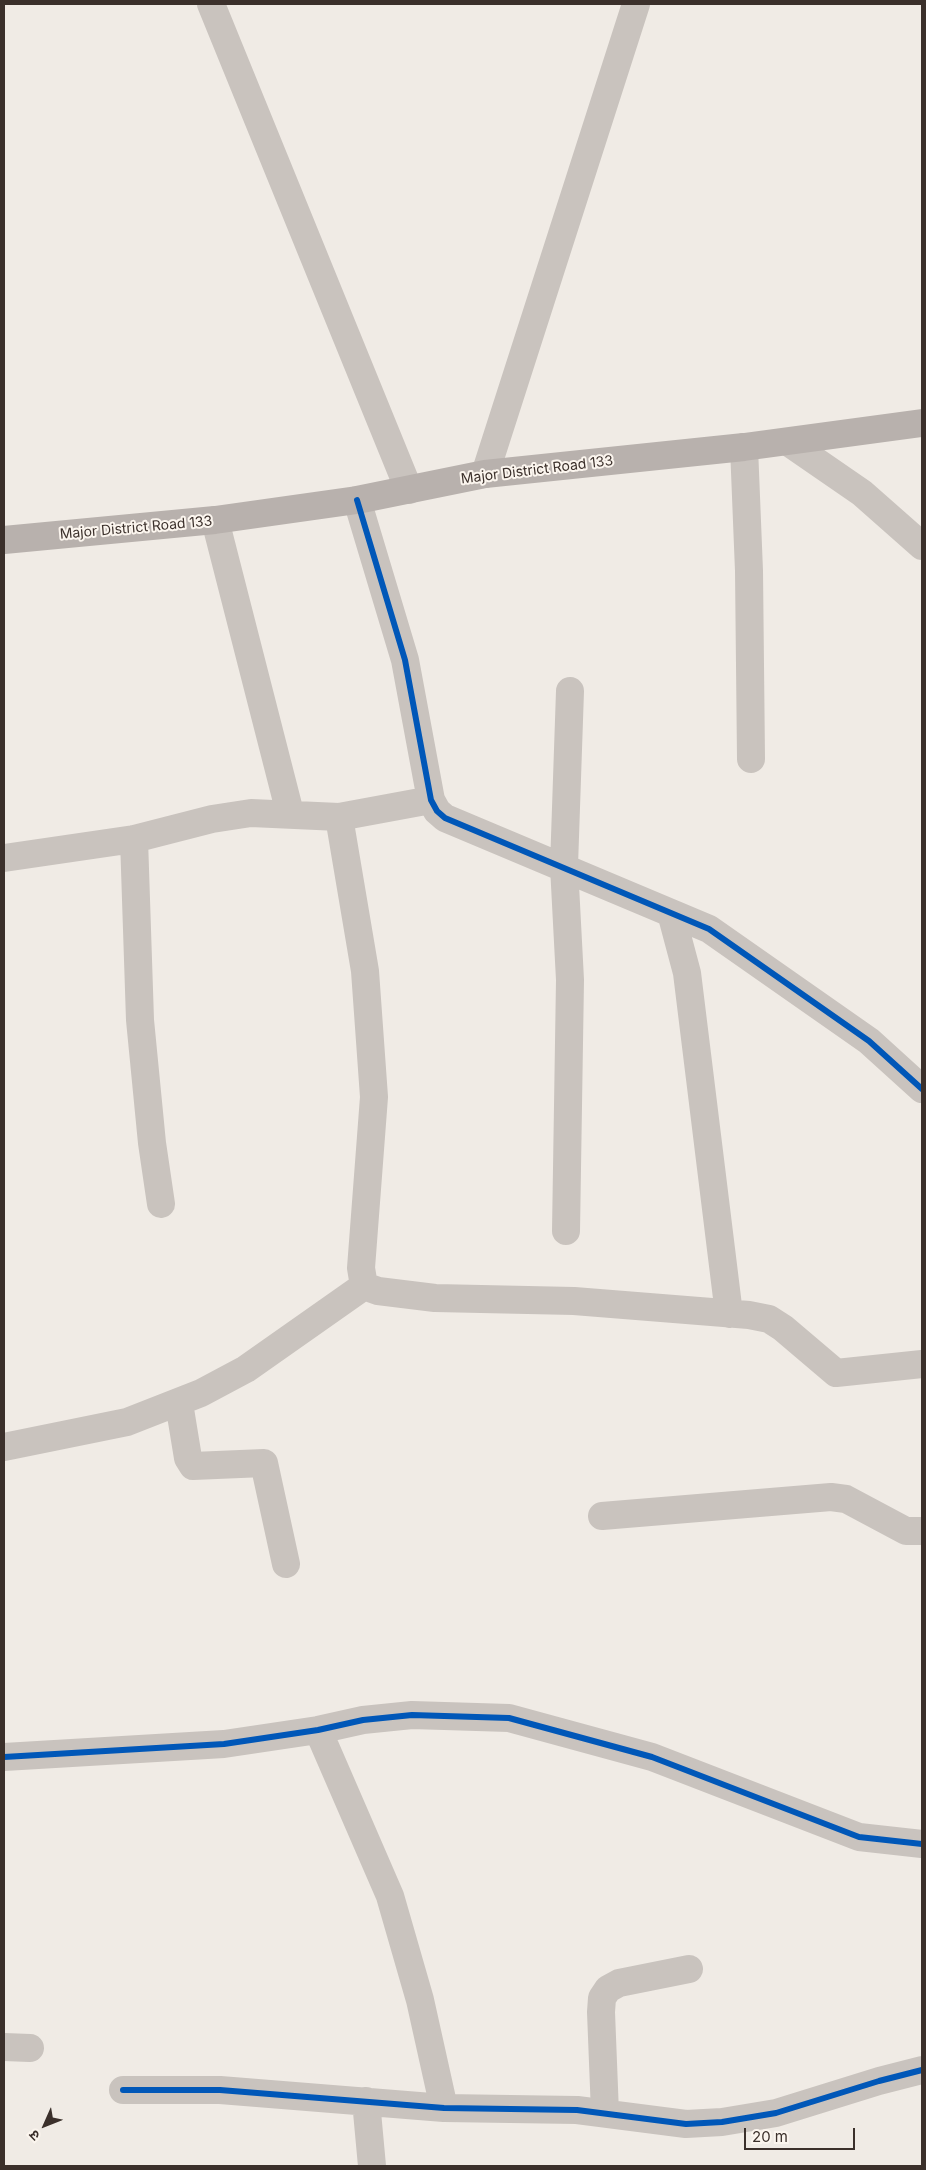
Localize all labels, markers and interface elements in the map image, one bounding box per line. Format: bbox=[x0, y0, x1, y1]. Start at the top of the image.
street label: Major District Road 133 bbox=[460, 452, 614, 488]
street label: Major District Road 133 bbox=[59, 513, 213, 543]
north arrow bbox=[20, 2100, 70, 2150]
scale bar bbox=[746, 2118, 857, 2150]
text: उ bbox=[25, 2127, 43, 2145]
text: 20 m bbox=[752, 2127, 788, 2146]

